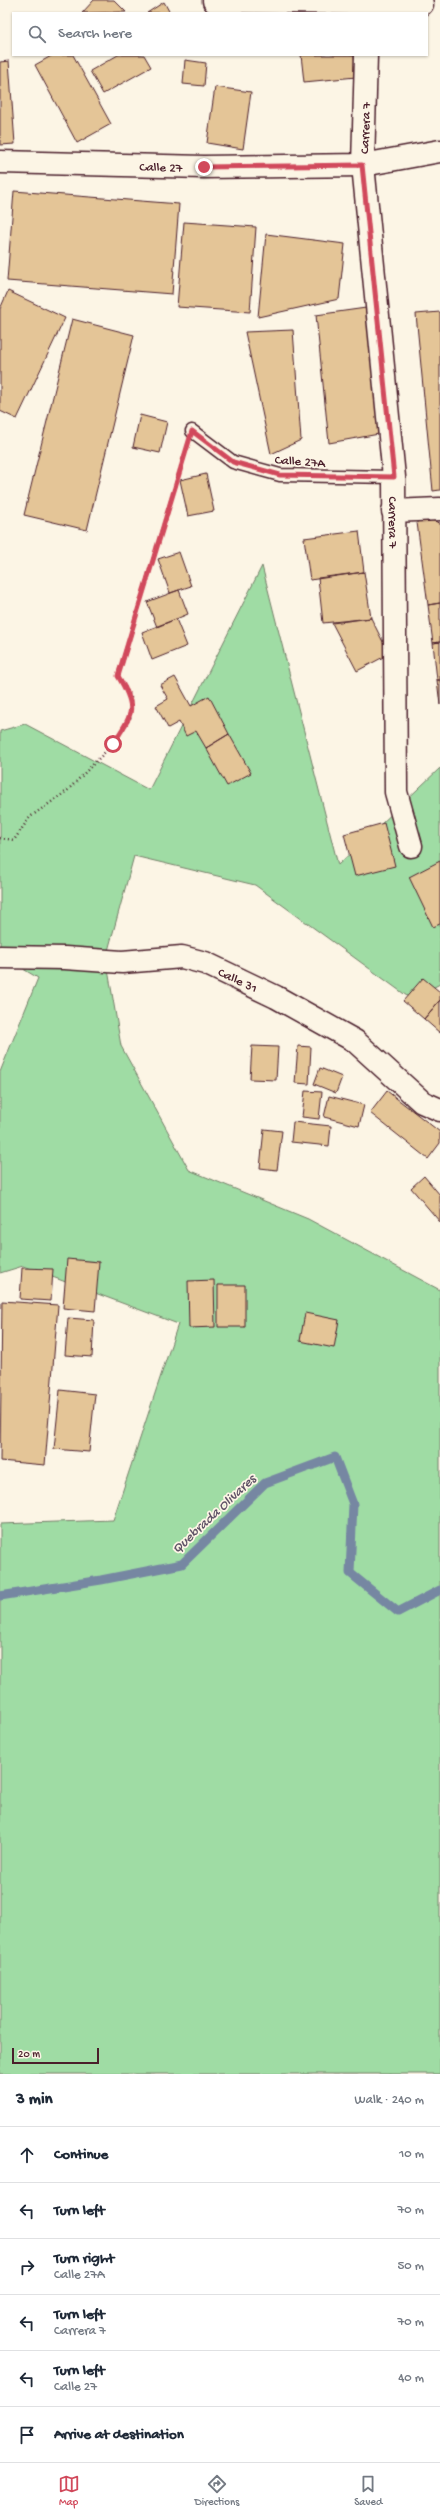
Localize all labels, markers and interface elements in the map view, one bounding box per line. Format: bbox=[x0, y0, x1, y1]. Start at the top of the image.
search box bbox=[12, 12, 428, 56]
icon: search bbox=[26, 23, 48, 45]
text: Search here bbox=[58, 25, 132, 43]
street label: Carrera 7 bbox=[358, 101, 375, 154]
route end bbox=[195, 158, 213, 176]
street label: Calle 27 bbox=[139, 160, 184, 176]
street label: Calle 27A bbox=[274, 453, 327, 472]
street label: Carrera 7 bbox=[384, 496, 399, 550]
route start bbox=[104, 735, 122, 753]
street label: Calle 31 bbox=[215, 965, 259, 997]
water label: Quebrada Olivares bbox=[169, 1470, 261, 1558]
scale bar bbox=[12, 2046, 99, 2065]
text: 20 m bbox=[18, 2049, 40, 2061]
text: 3 min bbox=[16, 2090, 53, 2110]
text: Walk · 240 m bbox=[355, 2093, 424, 2108]
icon: ahead bbox=[16, 2144, 38, 2166]
text: Continue bbox=[54, 2146, 108, 2164]
text: 10 m bbox=[399, 2147, 424, 2162]
icon: left bbox=[16, 2200, 38, 2222]
text: Turn left bbox=[54, 2202, 105, 2220]
text: 70 m bbox=[398, 2203, 424, 2218]
text: Turn right bbox=[54, 2250, 114, 2268]
icon: right bbox=[16, 2256, 38, 2278]
text: 50 m bbox=[397, 2259, 424, 2274]
text: Calle 27A bbox=[54, 2268, 105, 2283]
text: Turn left bbox=[54, 2306, 105, 2324]
icon: left bbox=[16, 2312, 38, 2334]
text: 70 m bbox=[398, 2315, 424, 2330]
text: Carrera 7 bbox=[54, 2324, 106, 2339]
text: Turn left bbox=[54, 2362, 105, 2380]
icon: left bbox=[16, 2368, 38, 2390]
text: 40 m bbox=[398, 2371, 424, 2386]
text: Calle 27 bbox=[54, 2380, 97, 2395]
icon: arrive bbox=[16, 2424, 38, 2446]
text: Arrive at destination bbox=[54, 2426, 184, 2444]
tab: Map bbox=[58, 2473, 80, 2509]
tab: Directions bbox=[195, 2473, 239, 2509]
tab: Saved bbox=[354, 2473, 382, 2509]

